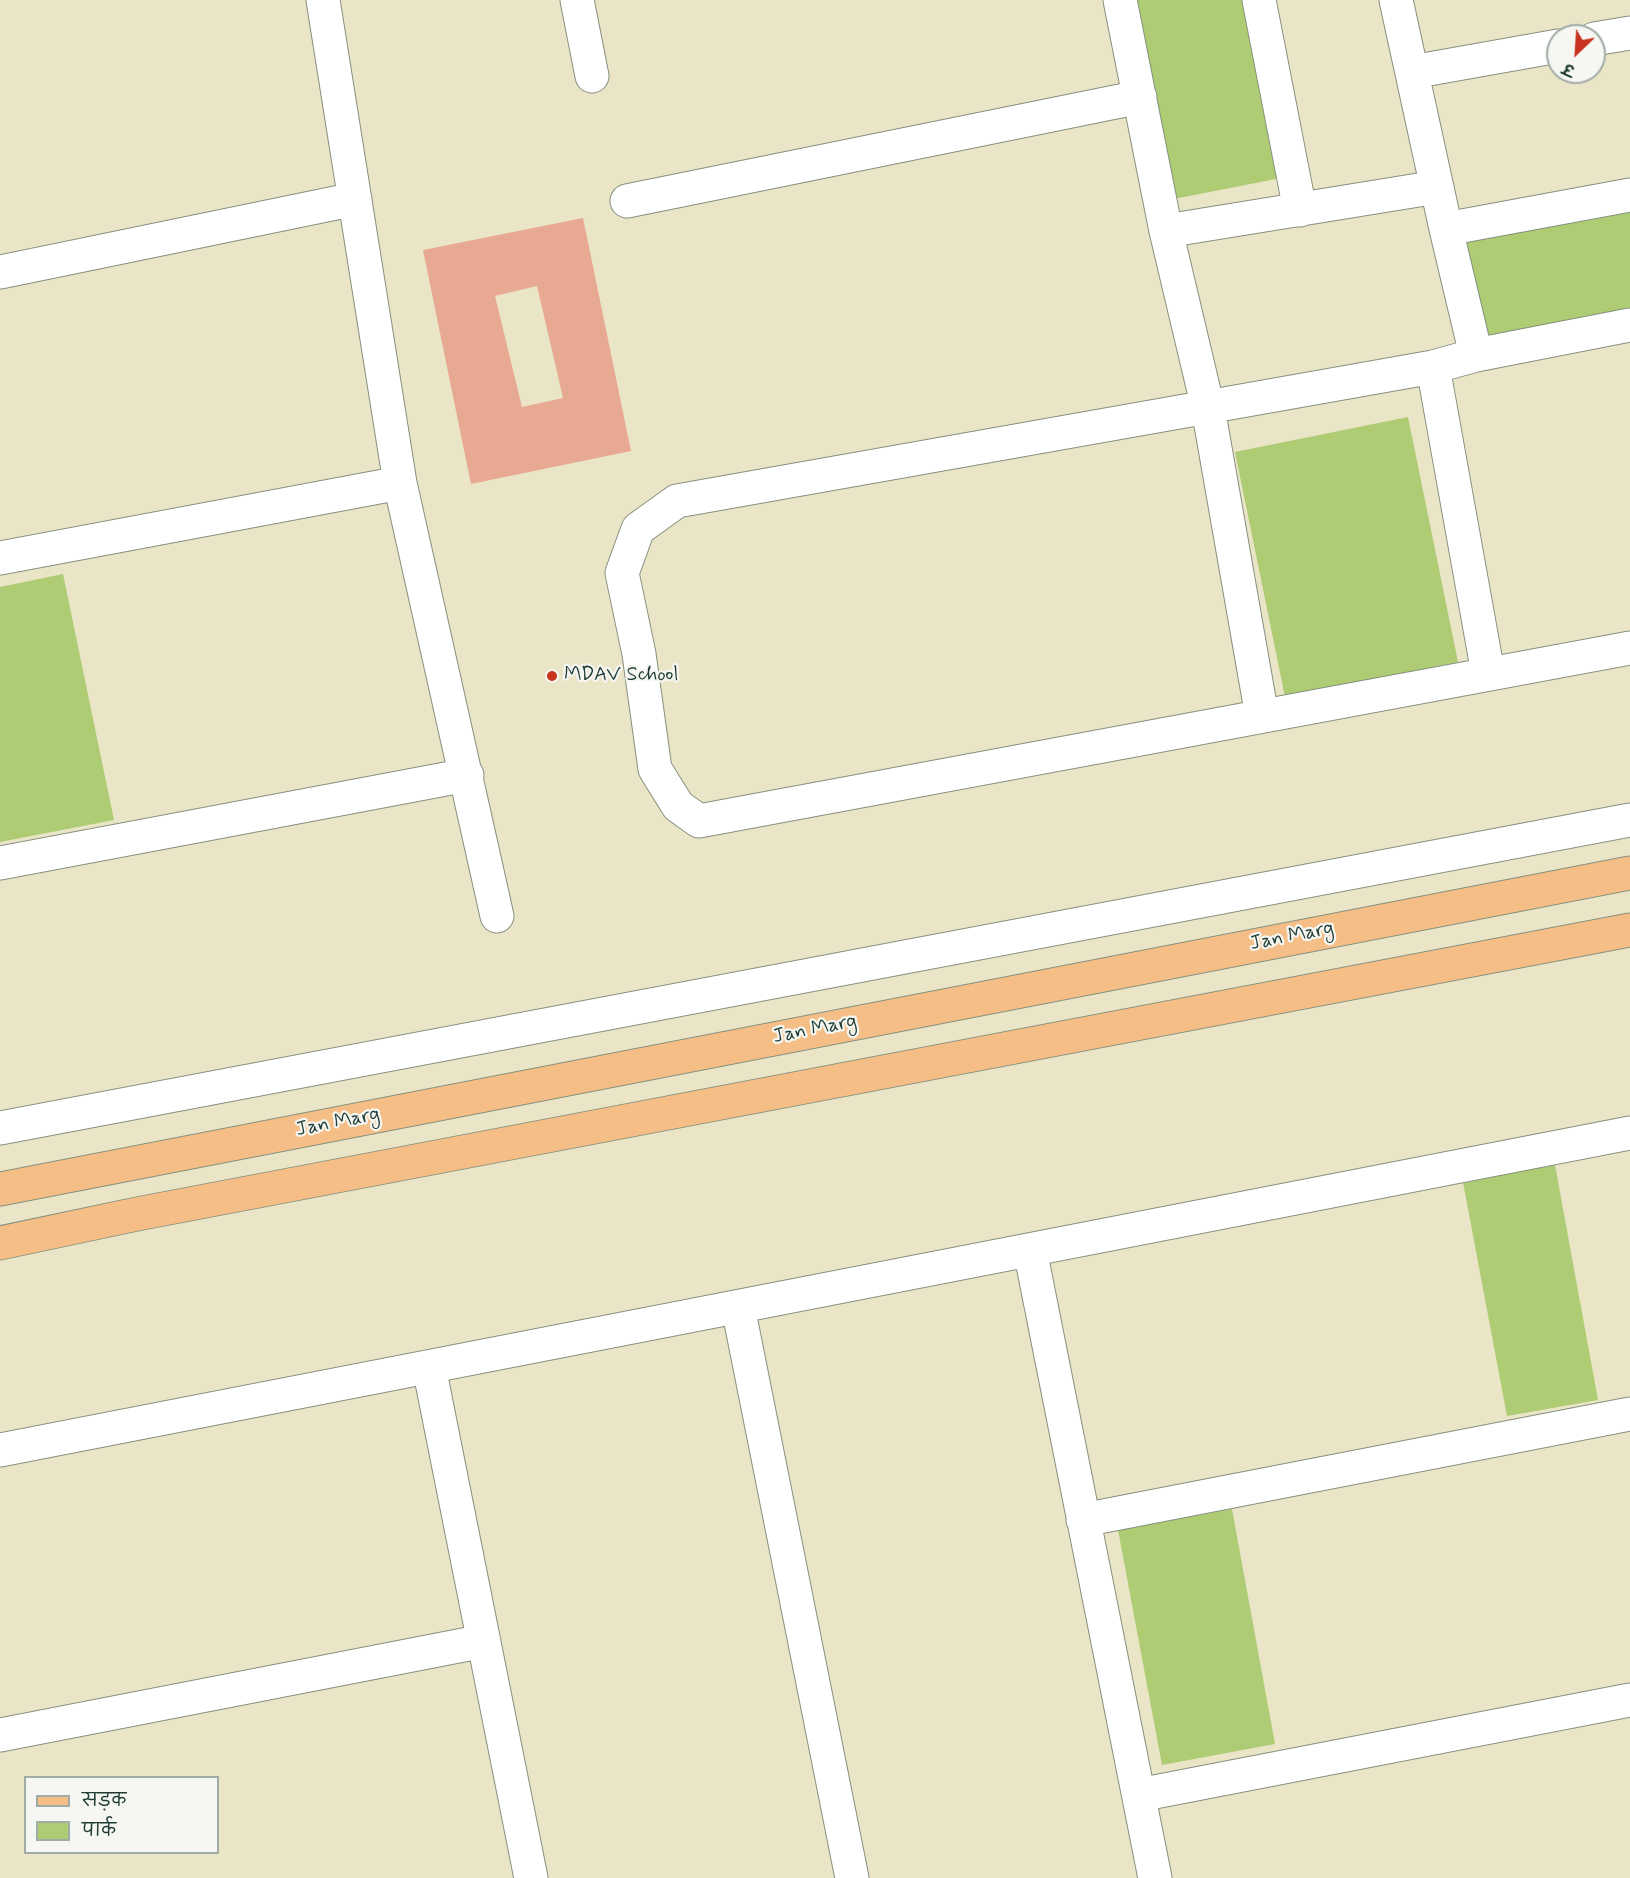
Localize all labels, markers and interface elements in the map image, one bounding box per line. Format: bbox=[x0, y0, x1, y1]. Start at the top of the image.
north arrow bbox=[1546, 24, 1606, 84]
text: उ bbox=[1560, 57, 1578, 81]
place label: MDAV School bbox=[564, 664, 678, 688]
marker: MDAV School bbox=[545, 669, 559, 683]
street label: Jan Marg bbox=[1248, 917, 1336, 957]
street label: Jan Marg bbox=[771, 1010, 859, 1050]
street label: Jan Marg bbox=[294, 1103, 382, 1143]
legend bbox=[24, 1776, 219, 1854]
text: सड़क bbox=[82, 1789, 126, 1813]
text: पार्क bbox=[82, 1819, 116, 1843]

